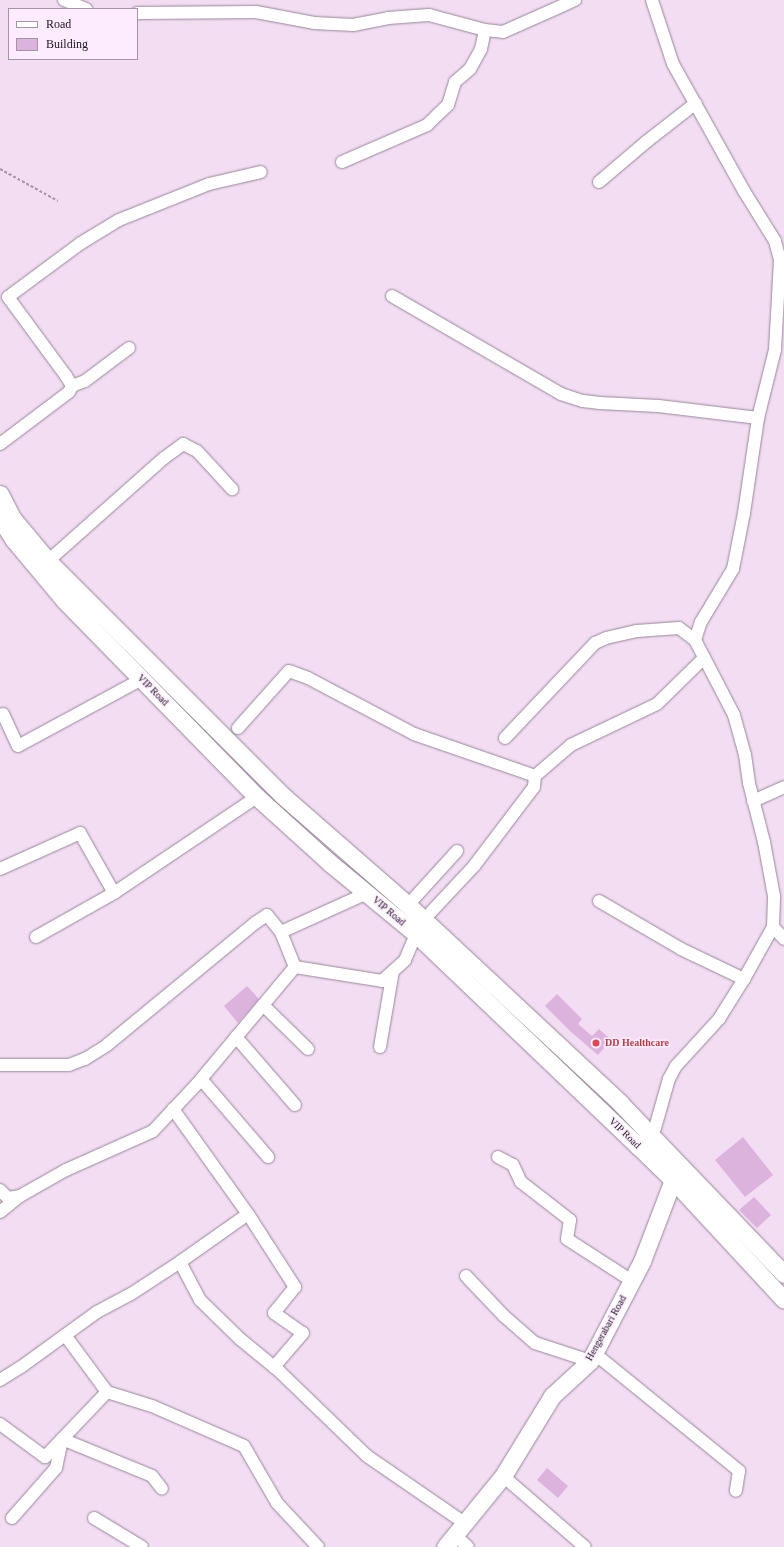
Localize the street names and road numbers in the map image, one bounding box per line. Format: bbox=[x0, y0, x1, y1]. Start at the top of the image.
street label: VIP Road bbox=[135, 672, 171, 708]
street label: VIP Road bbox=[370, 894, 408, 928]
street label: VIP Road bbox=[607, 1115, 643, 1151]
street label: Hengerabari Road bbox=[583, 1293, 629, 1363]

